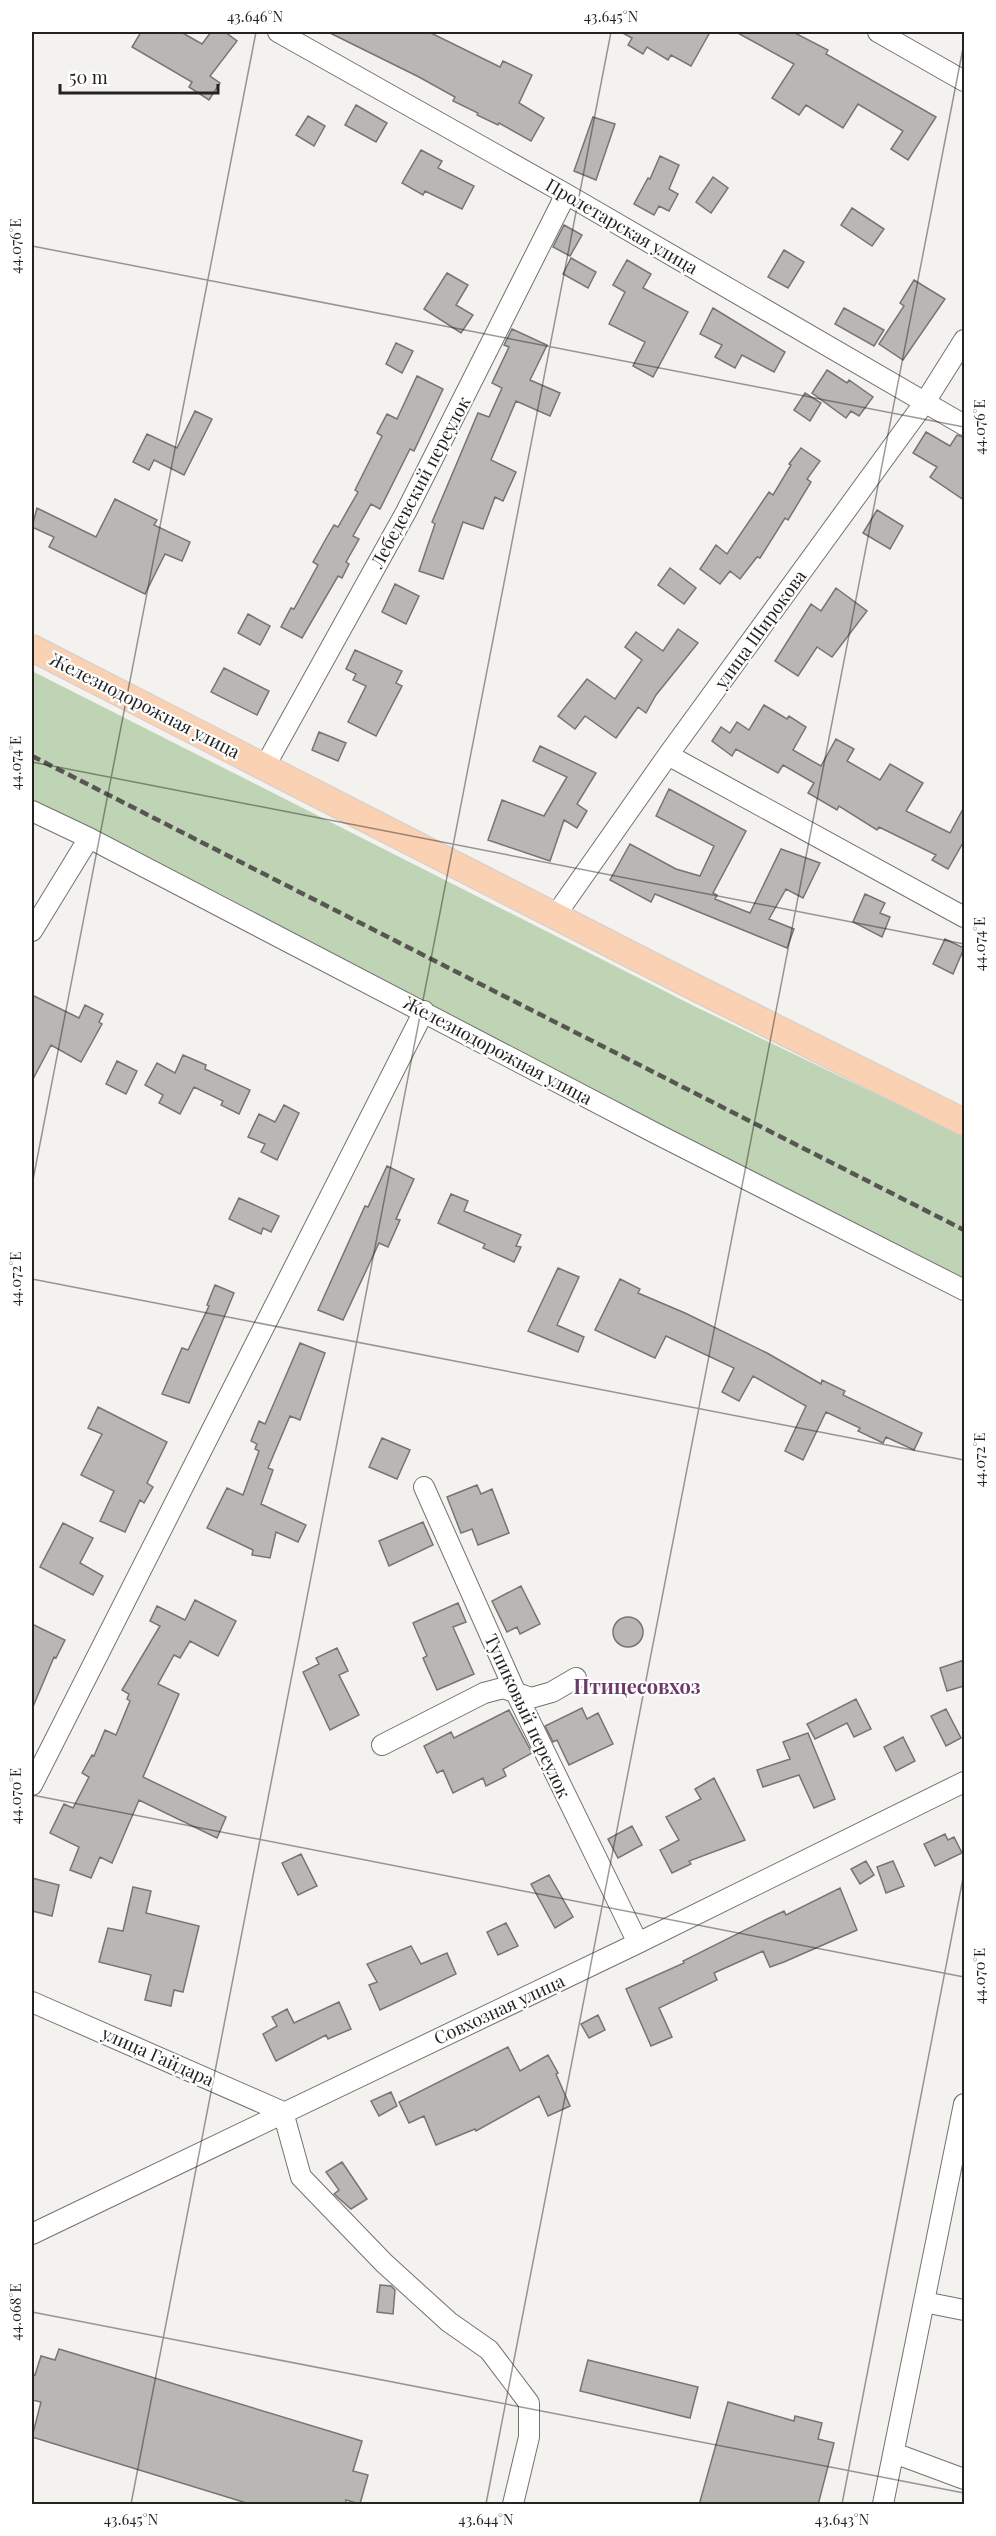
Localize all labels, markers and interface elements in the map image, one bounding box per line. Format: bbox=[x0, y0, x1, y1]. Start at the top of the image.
text: 43.646°N bbox=[227, 6, 283, 26]
text: 43.645°N bbox=[584, 6, 639, 26]
scale bar bbox=[60, 57, 218, 95]
text: 50 m bbox=[69, 65, 108, 89]
street label: Пролетарская улица bbox=[542, 173, 702, 279]
text: 44.076°E bbox=[5, 218, 25, 274]
street label: Лебедевский переулок bbox=[364, 392, 475, 573]
text: 44.076°E bbox=[969, 399, 989, 455]
street label: улица Широкова bbox=[708, 565, 811, 694]
street label: Железнодорожная улица bbox=[46, 647, 244, 763]
text: 44.074°E bbox=[5, 736, 25, 790]
text: 44.074°E bbox=[969, 917, 989, 971]
street label: Железнодорожная улица bbox=[400, 990, 597, 1110]
text: 44.072°E bbox=[5, 1252, 25, 1306]
text: 44.072°E bbox=[969, 1433, 989, 1487]
street label: Тупиковый переулок bbox=[479, 1630, 577, 1802]
district label: Птицесовхоз bbox=[573, 1672, 701, 1699]
text: 44.070°E bbox=[5, 1768, 25, 1824]
text: 44.070°E bbox=[969, 1948, 989, 2004]
street label: Совхозная улица bbox=[430, 1968, 568, 2050]
street label: улица Гайдара bbox=[97, 2020, 218, 2091]
text: 44.068°E bbox=[5, 2283, 25, 2341]
text: 43.645°N bbox=[104, 2509, 159, 2529]
text: 43.644°N bbox=[458, 2509, 514, 2529]
text: 43.643°N bbox=[815, 2509, 870, 2529]

